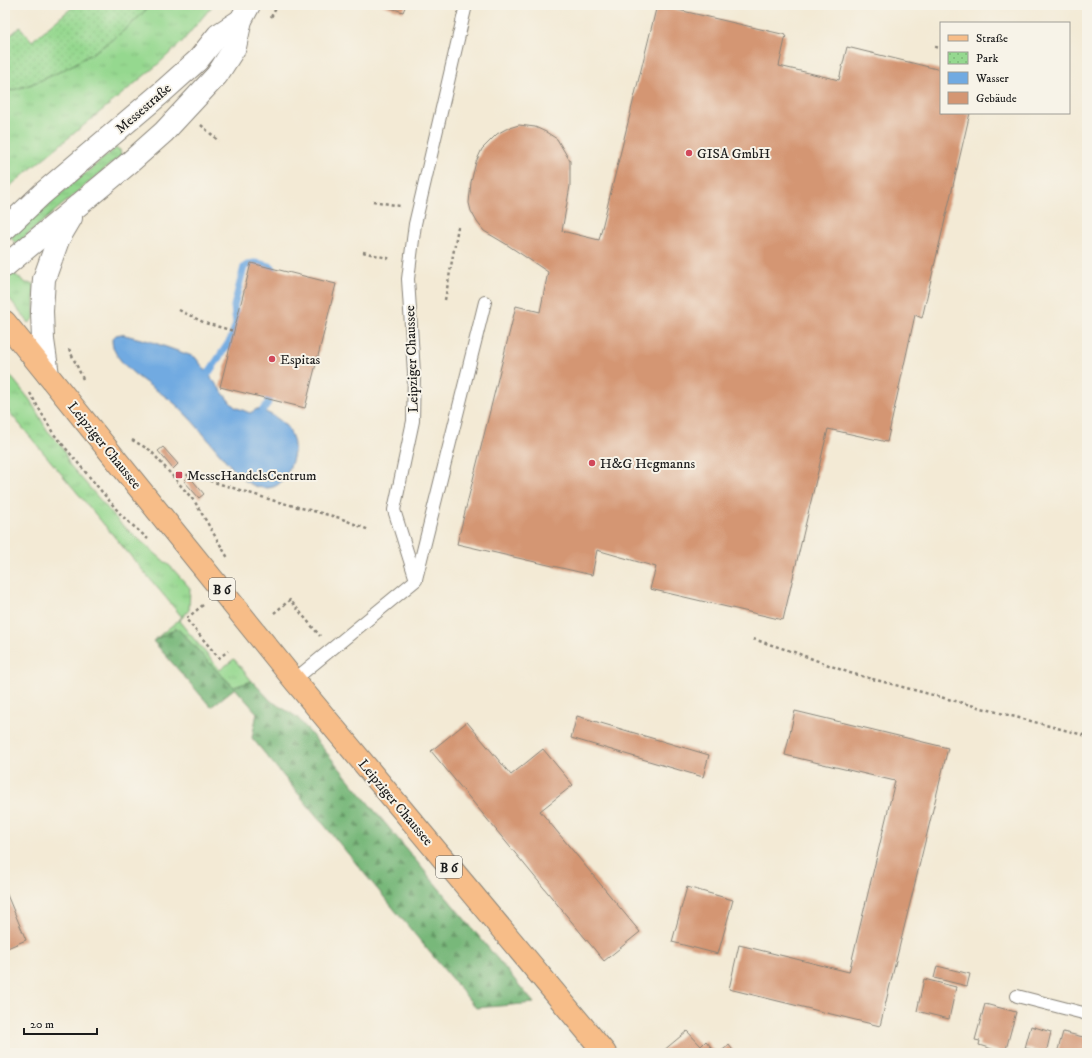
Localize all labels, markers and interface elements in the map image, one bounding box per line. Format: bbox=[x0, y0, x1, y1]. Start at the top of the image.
legend bbox=[940, 22, 1070, 114]
text: Straße bbox=[976, 31, 1008, 46]
text: Park bbox=[976, 51, 998, 66]
text: Wasser bbox=[975, 71, 1009, 86]
street label: Messestraße bbox=[112, 79, 175, 138]
text: Gebäude bbox=[976, 91, 1017, 106]
place label: GISA GmbH bbox=[697, 145, 770, 163]
marker: GISA GmbH bbox=[684, 148, 694, 158]
street label: Leipziger Chaussee bbox=[401, 305, 423, 413]
place label: Espitas bbox=[280, 351, 321, 369]
marker: Espitas bbox=[267, 354, 277, 364]
street label: Leipziger Chaussee bbox=[63, 398, 145, 493]
place label: H&G Hegmanns bbox=[600, 455, 696, 473]
marker: H&G Hegmanns bbox=[587, 458, 597, 468]
place label: MesseHandelsCentrum bbox=[187, 467, 317, 485]
marker: MesseHandelsCentrum bbox=[174, 470, 184, 480]
road number: B 6 bbox=[209, 578, 235, 600]
street label: Leipziger Chaussee bbox=[354, 756, 437, 850]
road number: B 6 bbox=[436, 856, 462, 878]
scale bar bbox=[24, 1010, 97, 1036]
text: 20 m bbox=[30, 1017, 54, 1032]

